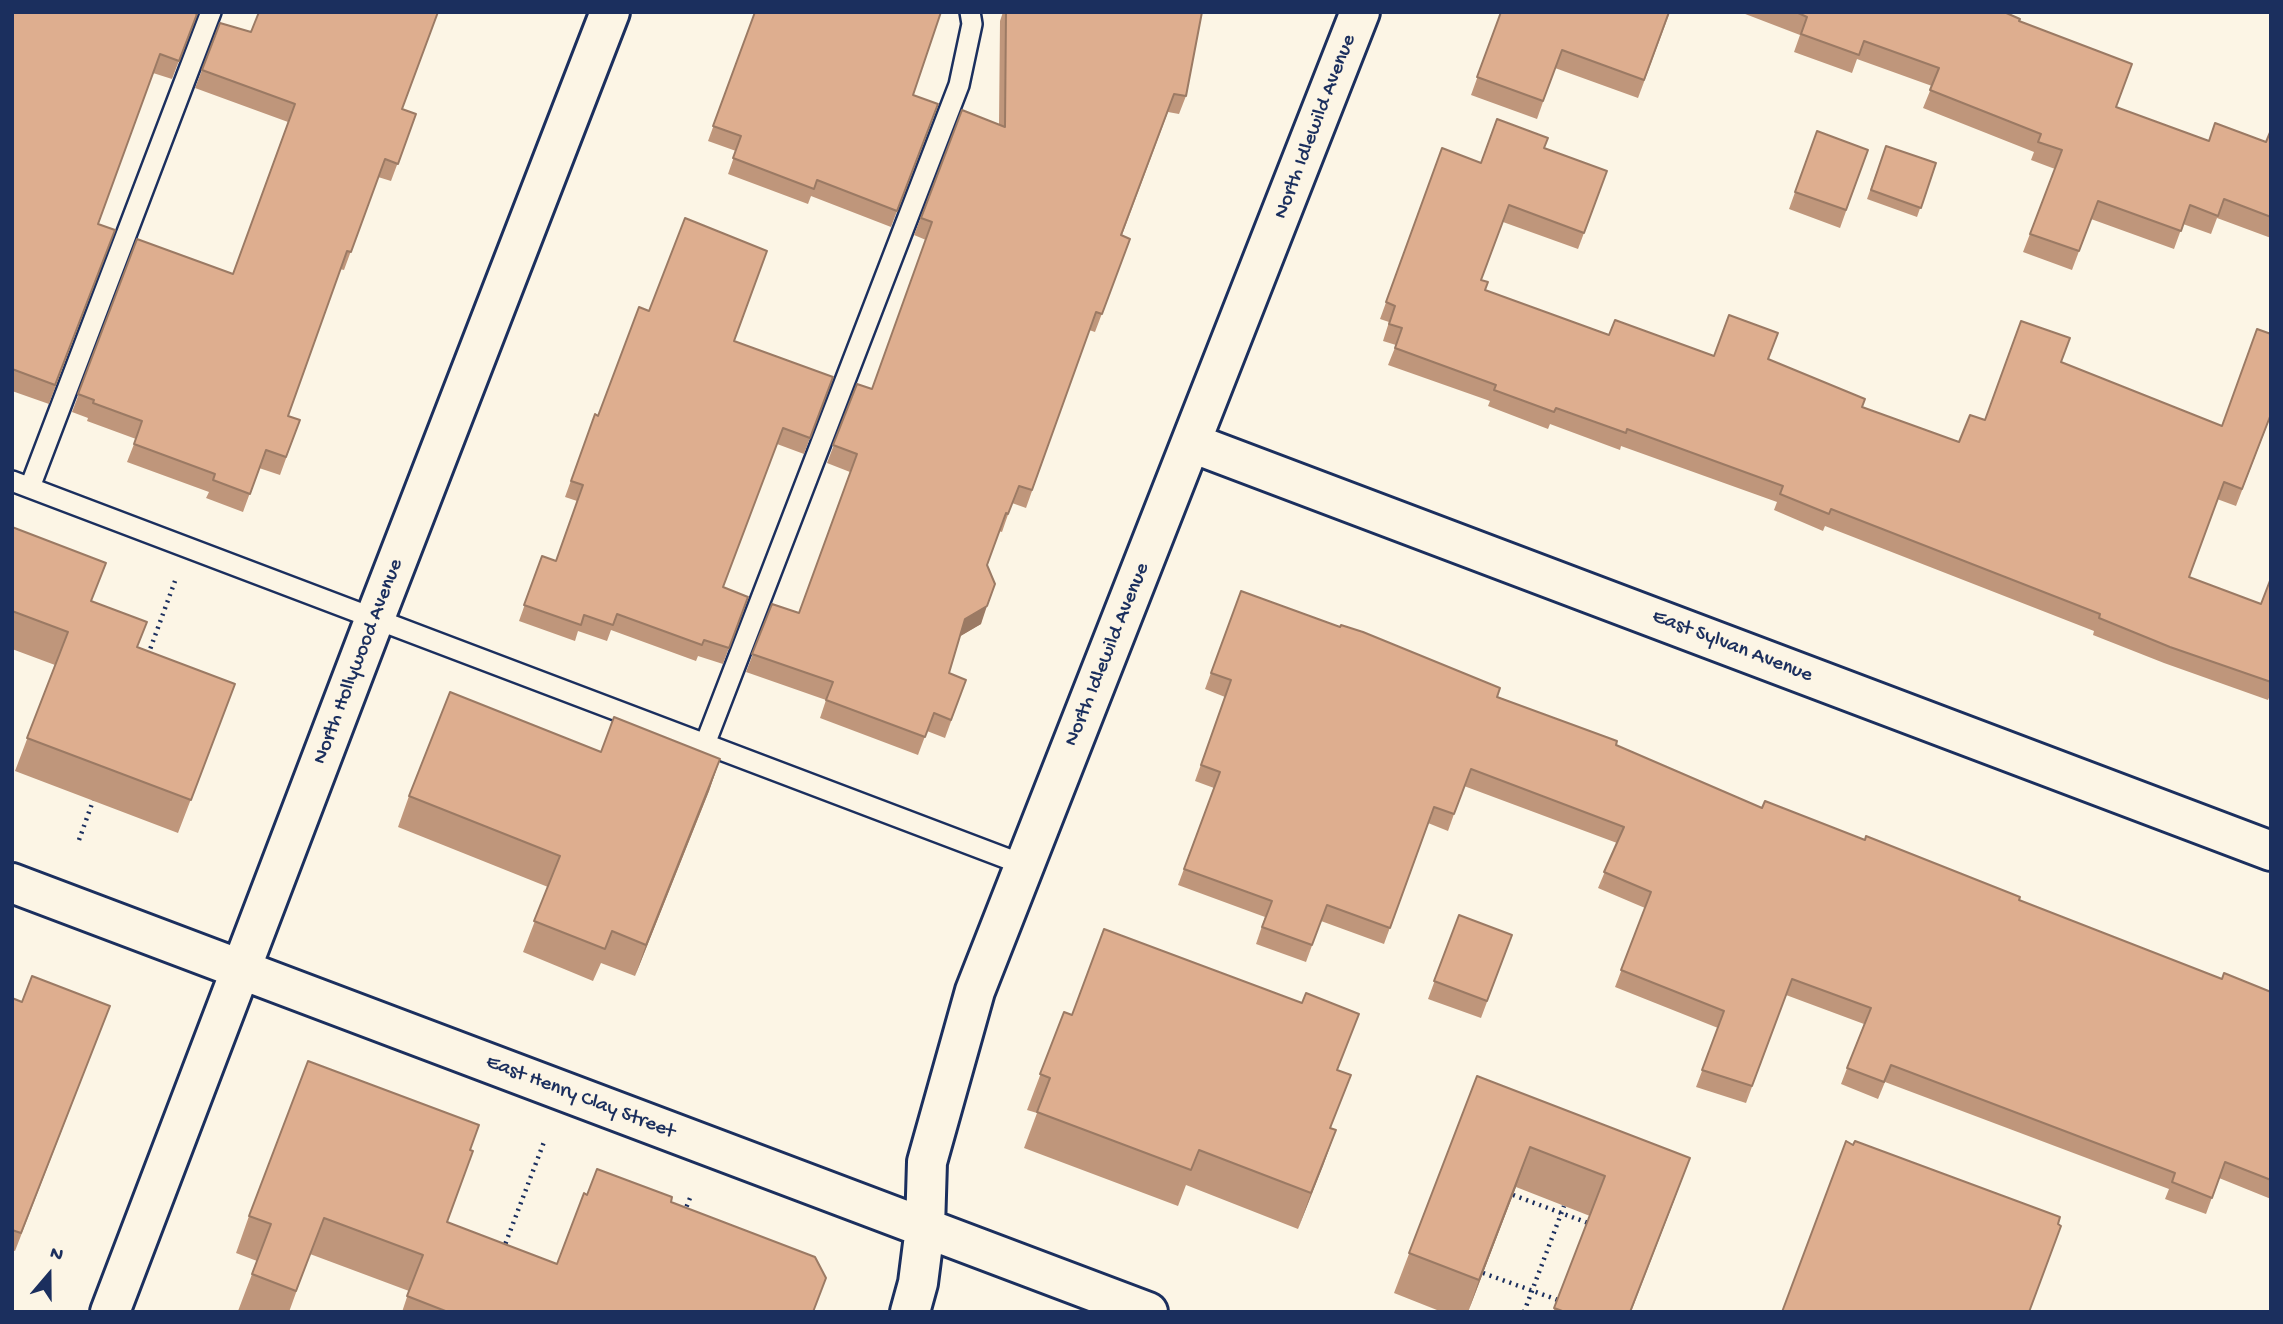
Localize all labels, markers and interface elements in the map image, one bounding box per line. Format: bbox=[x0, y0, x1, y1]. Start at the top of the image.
street label: North Idlewild Avenue bbox=[1269, 31, 1363, 223]
street label: North Hollywood Avenue bbox=[308, 556, 410, 768]
street label: North Idlewild Avenue bbox=[1060, 560, 1156, 750]
street label: East Sylvan Avenue bbox=[1648, 605, 1816, 689]
street label: East Henry Clay Street bbox=[482, 1050, 678, 1146]
north arrow bbox=[14, 1240, 84, 1310]
text: N bbox=[47, 1242, 66, 1268]

